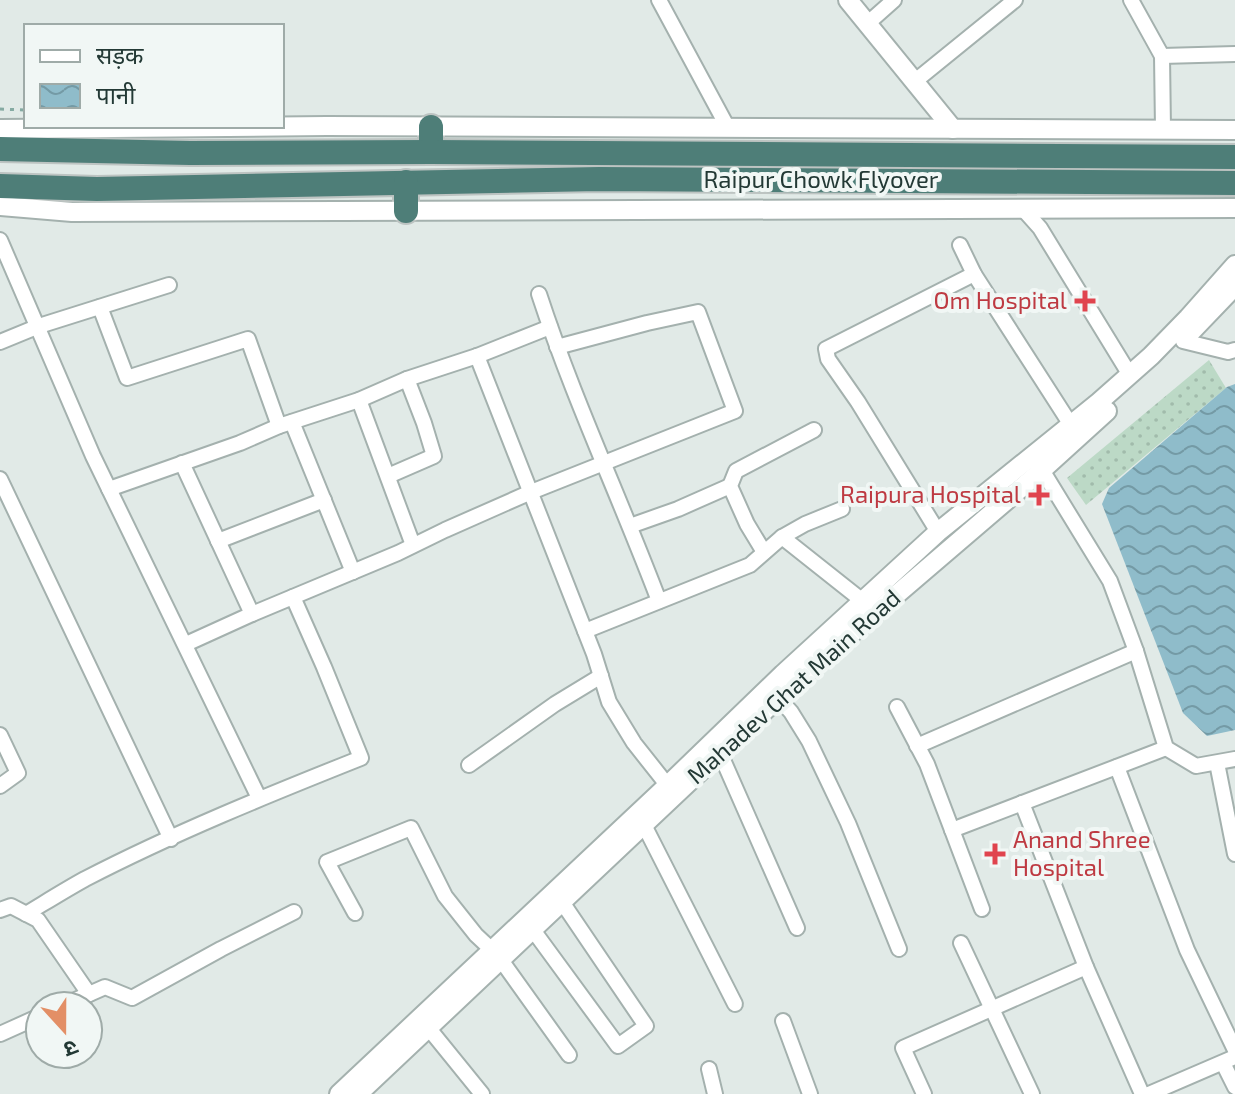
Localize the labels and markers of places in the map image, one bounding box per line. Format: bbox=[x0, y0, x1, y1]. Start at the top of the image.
place label: Om Hospital bbox=[933, 285, 1067, 314]
marker: Om Hospital bbox=[1074, 290, 1096, 312]
place label: Raipura Hospital bbox=[840, 479, 1021, 508]
marker: Raipura Hospital bbox=[1028, 484, 1050, 506]
place label: Anand Shree Hospital bbox=[1013, 824, 1151, 881]
marker: Anand Shree Hospital bbox=[984, 843, 1006, 865]

